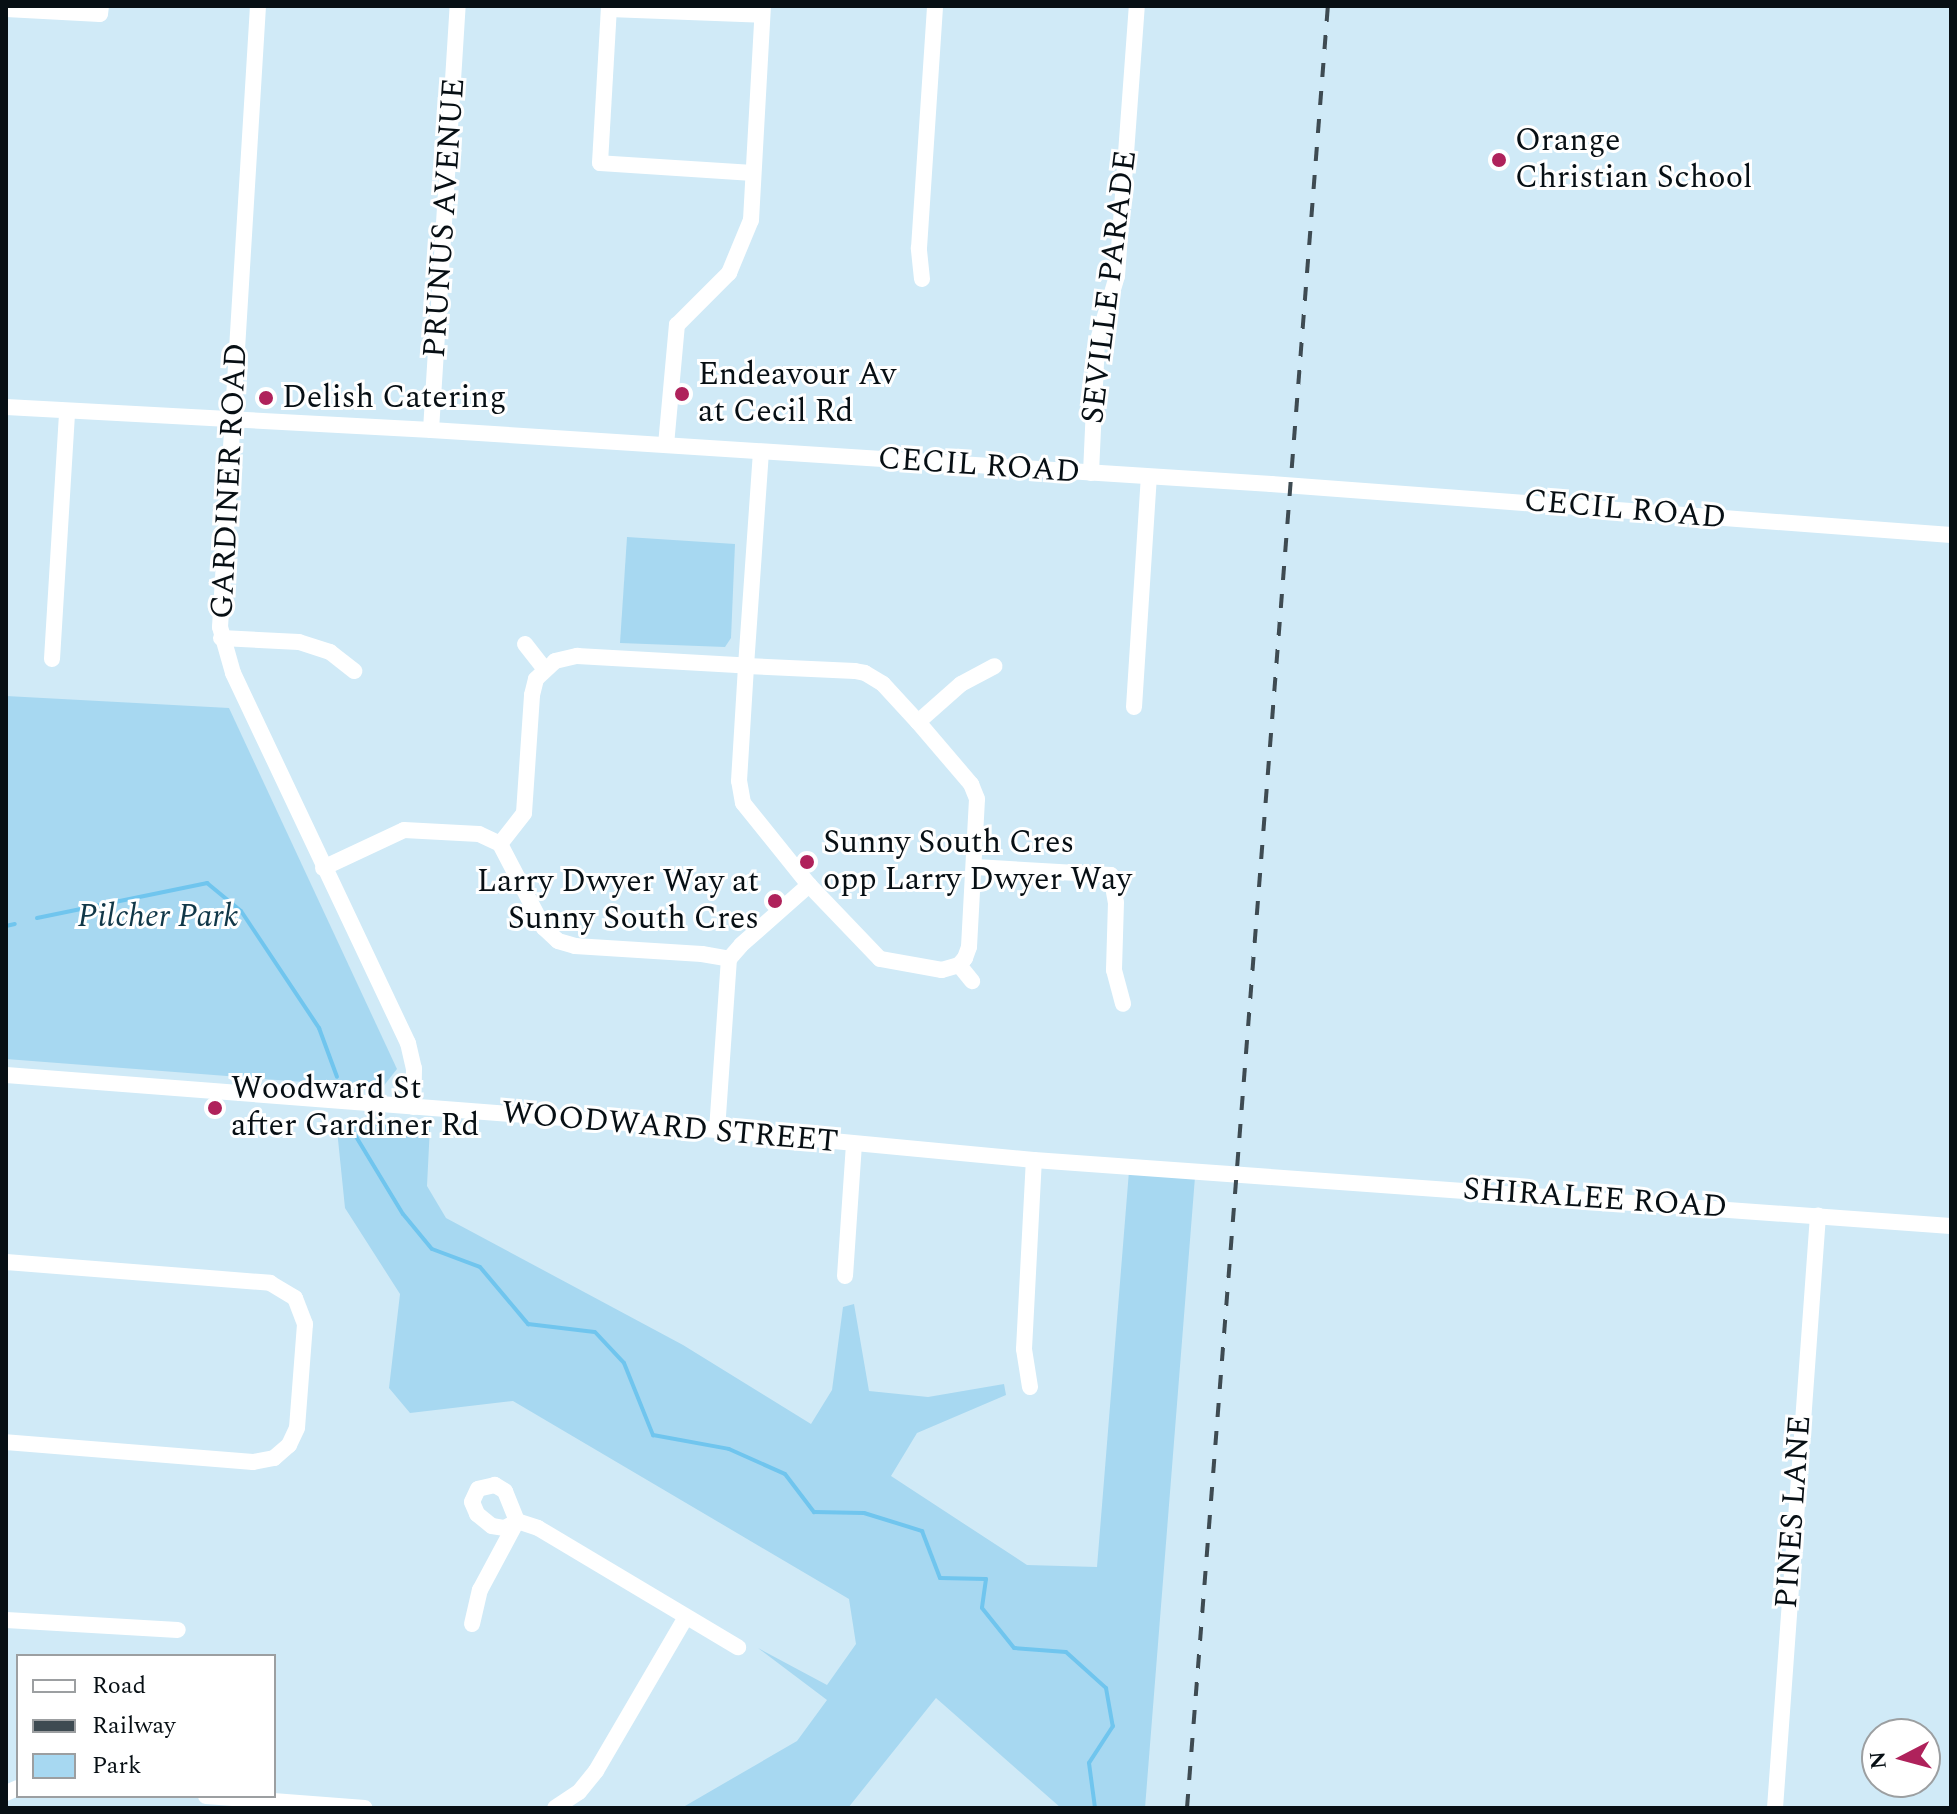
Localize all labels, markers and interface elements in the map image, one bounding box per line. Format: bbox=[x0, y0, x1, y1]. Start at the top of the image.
street label: PRUNUS AVENUE bbox=[416, 77, 474, 359]
place label: Orange Christian School bbox=[1515, 123, 1752, 198]
street label: SEVILLE PARADE bbox=[1074, 148, 1146, 426]
marker: Orange Christian School bbox=[1490, 151, 1508, 169]
street label: GARDINER ROAD bbox=[204, 342, 256, 620]
place label: Endeavour Av at Cecil Rd bbox=[698, 357, 896, 432]
place label: Delish Catering bbox=[282, 379, 507, 417]
marker: Endeavour Av at Cecil Rd bbox=[673, 385, 691, 403]
marker: Delish Catering bbox=[257, 389, 275, 407]
street label: CECIL ROAD bbox=[876, 440, 1082, 492]
street label: CECIL ROAD bbox=[1522, 482, 1728, 538]
place label: Sunny South Cres opp Larry Dwyer Way bbox=[823, 825, 1132, 900]
marker: Sunny South Cres opp Larry Dwyer Way bbox=[798, 853, 816, 871]
place label: Larry Dwyer Way at Sunny South Cres bbox=[477, 864, 759, 939]
marker: Larry Dwyer Way at Sunny South Cres bbox=[766, 892, 784, 910]
park label: Pilcher Park bbox=[78, 898, 238, 936]
place label: Woodward St after Gardiner Rd bbox=[231, 1071, 479, 1146]
street label: WOODWARD STREET bbox=[500, 1094, 840, 1162]
marker: Woodward St after Gardiner Rd bbox=[206, 1099, 224, 1117]
street label: SHIRALEE ROAD bbox=[1461, 1171, 1729, 1227]
street label: PINES LANE bbox=[1768, 1414, 1820, 1610]
legend bbox=[16, 1654, 276, 1798]
text: Road bbox=[92, 1668, 146, 1704]
text: Railway bbox=[92, 1708, 176, 1744]
north arrow bbox=[1861, 1718, 1941, 1798]
text: Park bbox=[92, 1748, 142, 1784]
text: N bbox=[1861, 1750, 1896, 1771]

